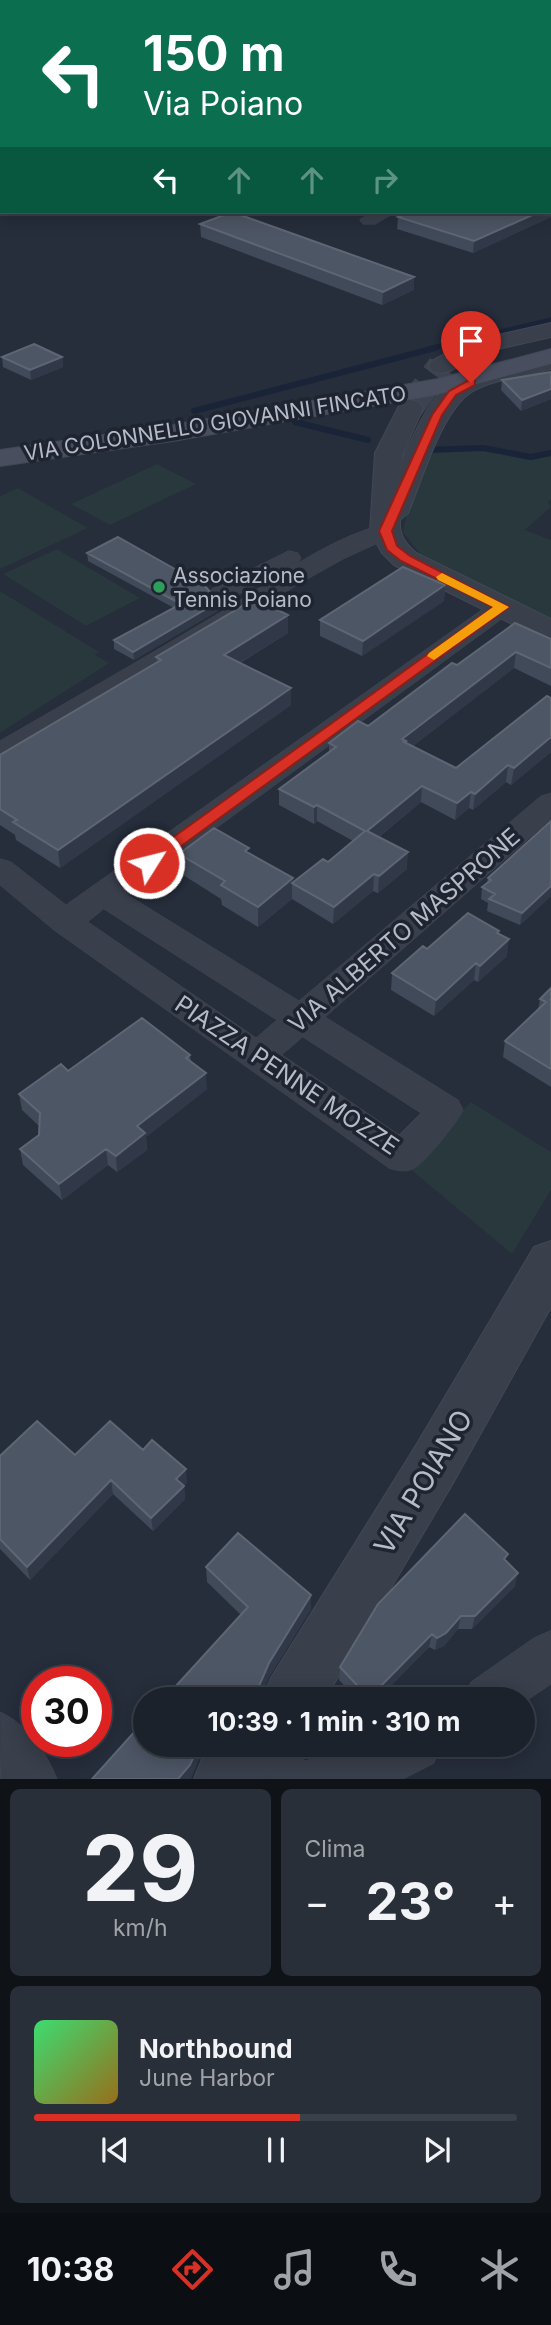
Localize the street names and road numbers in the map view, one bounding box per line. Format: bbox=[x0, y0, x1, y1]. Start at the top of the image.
street label: VIA COLONNELLO GIOVANNI FINCATO bbox=[22, 380, 408, 466]
street label: VIA ALBERTO MASPRONE bbox=[282, 822, 526, 1038]
street label: PIAZZA PENNE MOZZE bbox=[170, 989, 404, 1161]
street label: VIA POIANO bbox=[367, 1404, 479, 1560]

